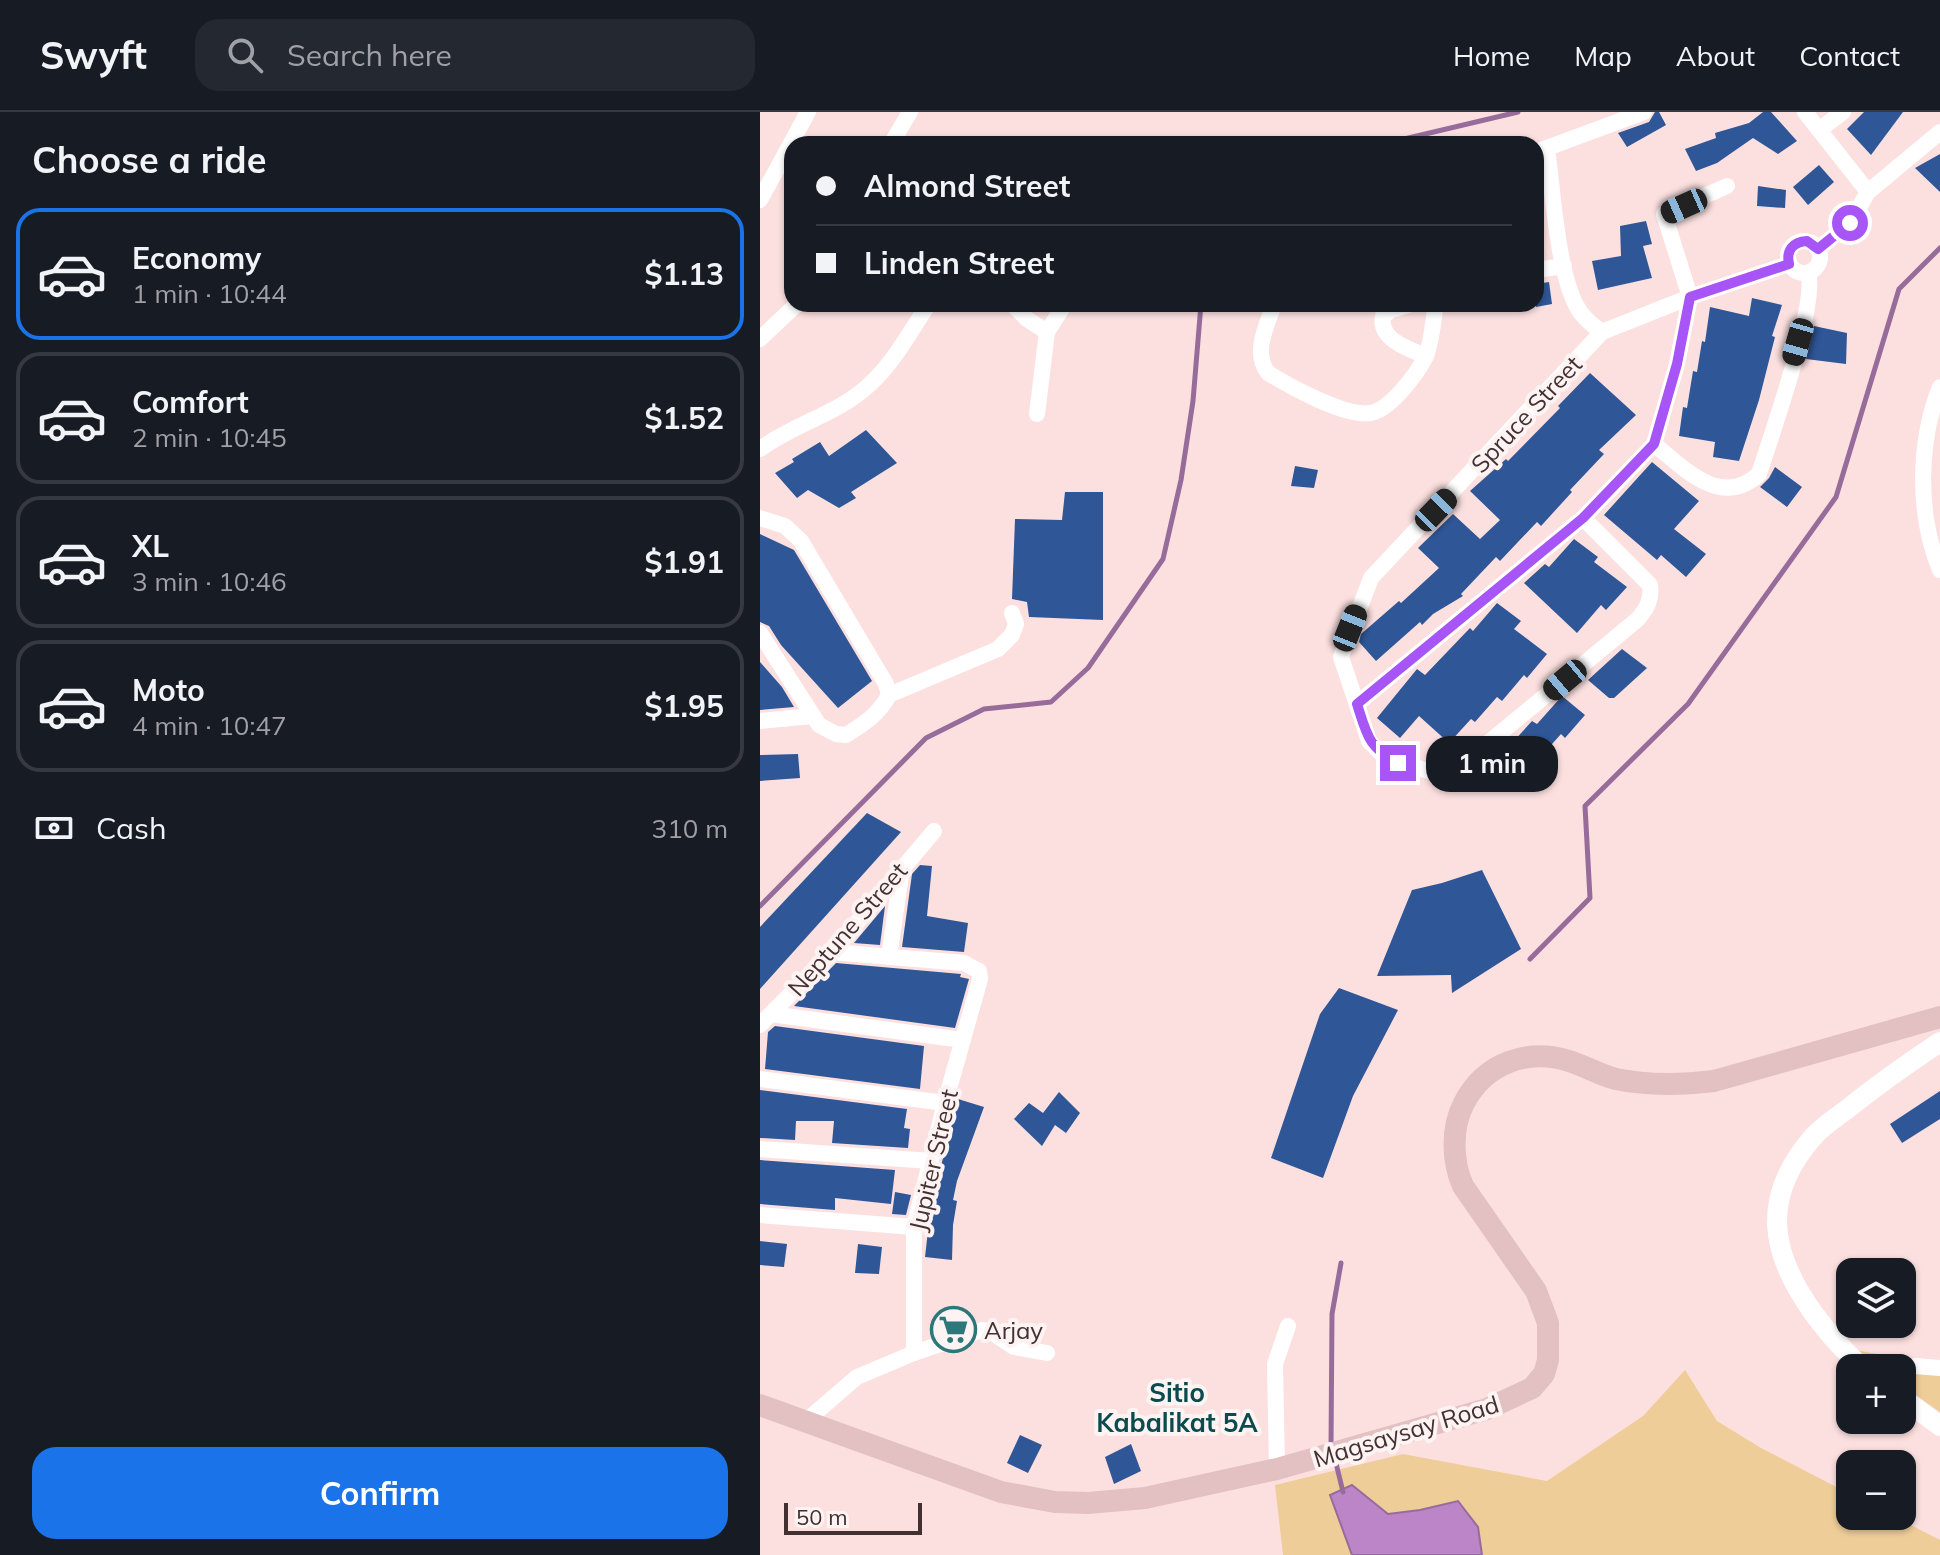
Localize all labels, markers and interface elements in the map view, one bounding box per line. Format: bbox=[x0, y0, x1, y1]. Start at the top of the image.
search box bbox=[195, 19, 755, 91]
text: Swyft bbox=[40, 31, 147, 79]
icon: search bbox=[223, 33, 267, 77]
text: Search here bbox=[287, 36, 452, 74]
text: Home bbox=[1453, 38, 1530, 73]
text: Map bbox=[1574, 38, 1632, 73]
text: About bbox=[1676, 38, 1755, 73]
text: Contact bbox=[1799, 38, 1900, 73]
text: Choose a ride bbox=[32, 137, 266, 182]
text: Almond Street bbox=[864, 167, 1070, 205]
car bbox=[1657, 185, 1711, 227]
route start bbox=[1832, 205, 1868, 241]
icon: car bbox=[36, 238, 108, 310]
text: Economy bbox=[132, 239, 261, 277]
text: Linden Street bbox=[864, 244, 1054, 282]
text: $1.13 bbox=[645, 255, 724, 293]
text: 1 min · 10:44 bbox=[132, 277, 287, 310]
car bbox=[1780, 316, 1816, 368]
street label: Spruce Street bbox=[1464, 349, 1588, 479]
icon: car bbox=[36, 382, 108, 454]
text: Comfort bbox=[132, 383, 249, 421]
text: $1.52 bbox=[645, 399, 724, 437]
text: 2 min · 10:45 bbox=[132, 421, 287, 454]
car bbox=[1411, 484, 1461, 536]
icon: car bbox=[36, 526, 108, 598]
text: XL bbox=[132, 527, 169, 565]
text: $1.91 bbox=[645, 543, 724, 581]
text: 3 min · 10:46 bbox=[132, 565, 287, 598]
car bbox=[1330, 601, 1370, 655]
car bbox=[1539, 655, 1591, 705]
icon: car bbox=[36, 670, 108, 742]
text: Moto bbox=[132, 671, 205, 709]
text: $1.95 bbox=[645, 687, 724, 725]
text: 4 min · 10:47 bbox=[132, 709, 287, 742]
callout: 1 min bbox=[1426, 735, 1558, 791]
route end bbox=[1380, 745, 1416, 781]
text: 1 min bbox=[1458, 747, 1526, 780]
icon: cash bbox=[32, 806, 76, 850]
text: Cash bbox=[96, 809, 167, 847]
text: 310 m bbox=[652, 812, 728, 845]
street label: Neptune Street bbox=[781, 856, 913, 1002]
street label: Jupiter Street bbox=[902, 1086, 964, 1234]
map controls bbox=[1836, 1258, 1916, 1530]
button: layers bbox=[1836, 1258, 1916, 1338]
supermarket icon: Arjay bbox=[929, 1306, 977, 1354]
place label: Arjay bbox=[984, 1315, 1043, 1345]
button: + bbox=[1836, 1354, 1916, 1434]
district label: Sitio Kabalikat 5A bbox=[1096, 1376, 1258, 1439]
street label: Magsaysay Road bbox=[1310, 1389, 1502, 1473]
button: Confirm bbox=[32, 1447, 728, 1539]
button: − bbox=[1836, 1450, 1916, 1530]
scale bar bbox=[784, 1499, 922, 1535]
text: 50 m bbox=[796, 1503, 847, 1531]

